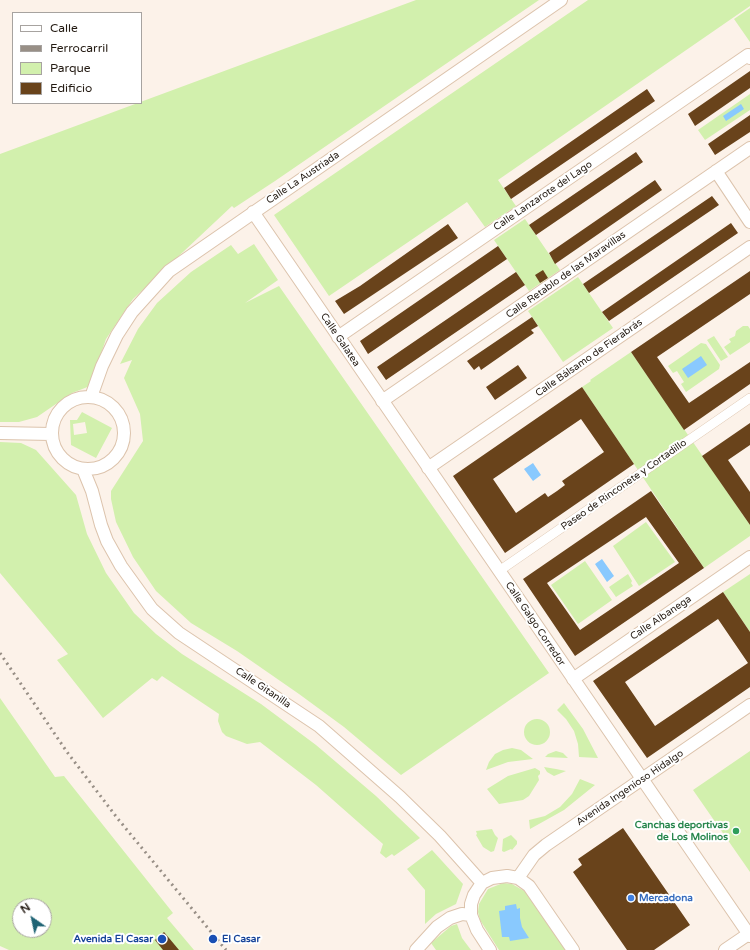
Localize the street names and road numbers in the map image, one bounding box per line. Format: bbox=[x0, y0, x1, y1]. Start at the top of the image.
street label: Calle La Austriada bbox=[264, 149, 342, 207]
street label: Calle Lanzarote del Lago bbox=[491, 158, 595, 234]
street label: Calle Retablo de las Maravillas bbox=[504, 229, 628, 321]
street label: Calle Galatea bbox=[318, 311, 362, 369]
street label: Calle Bálsamo de Fierabrás bbox=[533, 316, 645, 400]
street label: Paseo de Rinconete y Cortadillo bbox=[559, 437, 689, 533]
street label: Calle Galgo Corredor bbox=[502, 580, 568, 668]
street label: Calle Albanega bbox=[628, 593, 694, 643]
street label: Calle Gitanilla bbox=[233, 665, 293, 711]
street label: Avenida Ingenioso Hidalgo bbox=[574, 748, 686, 828]

